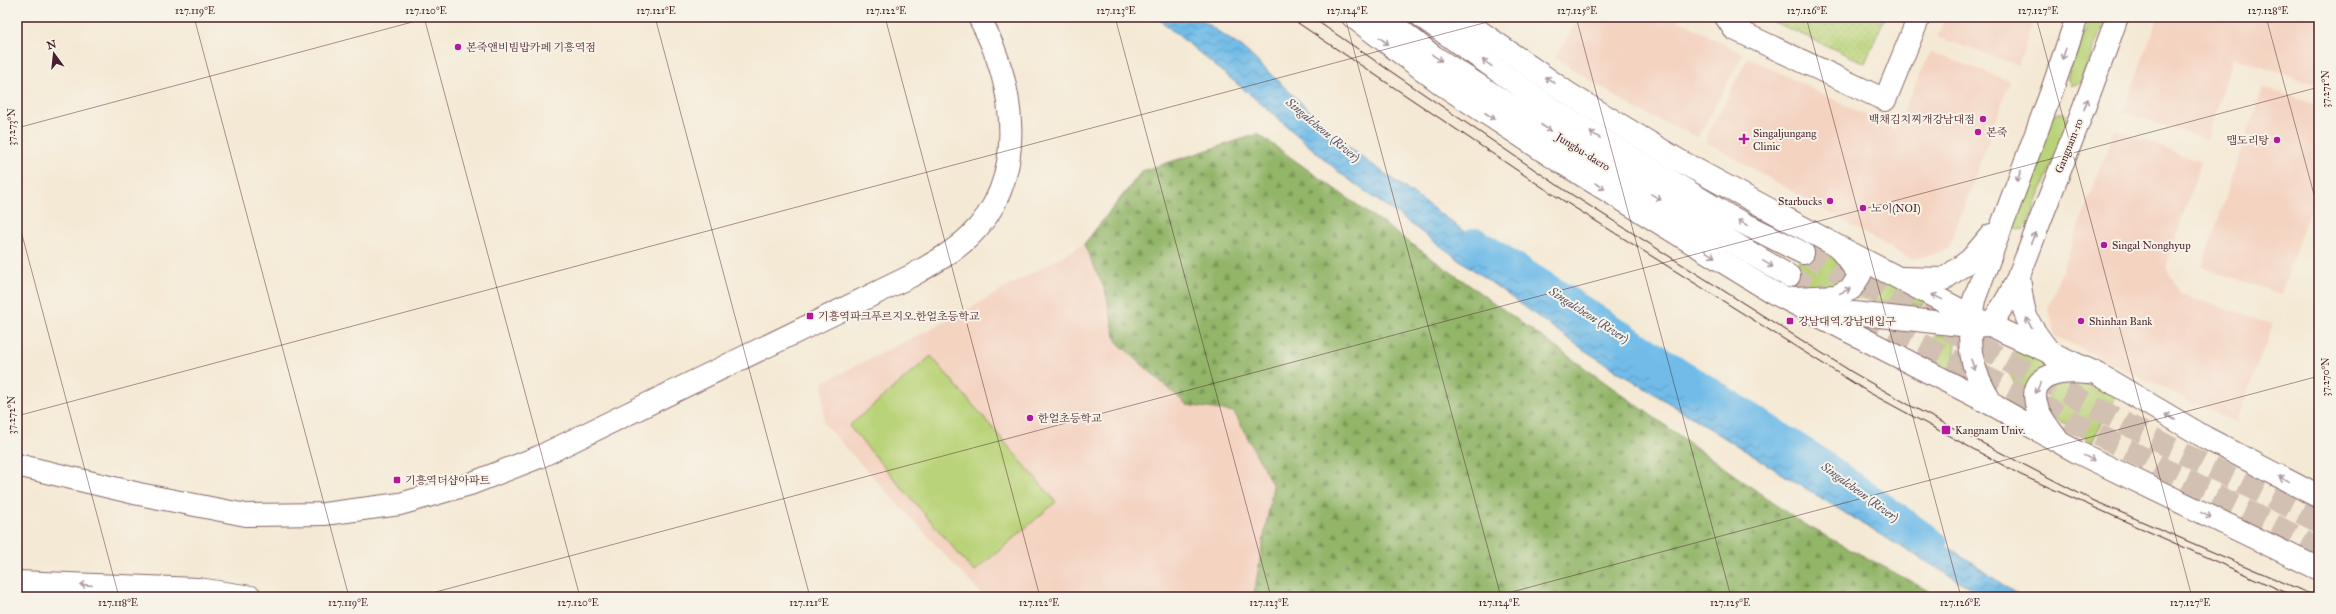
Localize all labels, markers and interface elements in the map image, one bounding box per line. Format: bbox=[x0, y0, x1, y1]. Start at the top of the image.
text: 127.119°E bbox=[175, 5, 215, 17]
text: 127.120°E bbox=[405, 5, 447, 17]
text: 127.121°E bbox=[636, 5, 676, 17]
text: 127.122°E bbox=[866, 5, 906, 17]
text: 127.123°E bbox=[1096, 5, 1136, 17]
text: 127.124°E bbox=[1326, 5, 1368, 17]
text: 127.125°E bbox=[1557, 5, 1597, 17]
text: 127.126°E bbox=[1787, 5, 1827, 17]
text: 127.127°E bbox=[2018, 5, 2058, 17]
text: 127.128°E bbox=[2248, 5, 2288, 17]
north arrow bbox=[34, 34, 74, 74]
one-way arrow bbox=[1379, 36, 1390, 45]
text: N bbox=[45, 37, 58, 52]
place label: 본죽앤비빔밥카페 기흥역점 bbox=[466, 41, 596, 54]
marker: 본죽앤비빔밥카페 기흥역점 bbox=[453, 42, 463, 52]
one-way arrow bbox=[2060, 47, 2067, 60]
one-way arrow bbox=[1431, 54, 1442, 62]
one-way arrow bbox=[1482, 59, 1493, 67]
text: 37.271°N bbox=[2320, 70, 2332, 108]
one-way arrow bbox=[1544, 76, 1555, 84]
water label: Singalcheon (River) bbox=[1283, 95, 1363, 165]
one-way arrow bbox=[2082, 99, 2090, 111]
text: 37.273°N bbox=[6, 108, 18, 146]
one-way arrow bbox=[1484, 112, 1495, 120]
place label: 백채김치찌개강남대점 bbox=[1869, 113, 1975, 126]
marker: 백채김치찌개강남대점 bbox=[1978, 114, 1988, 124]
street label: Gangnam-ro bbox=[2052, 116, 2086, 175]
one-way arrow bbox=[1540, 125, 1552, 133]
place label: 본죽 bbox=[1986, 126, 2008, 139]
place label: Singaljungang Clinic bbox=[1753, 127, 1817, 153]
marker: 본죽 bbox=[1973, 127, 1983, 137]
street label: Jungbu-daero bbox=[1552, 130, 1613, 175]
one-way arrow bbox=[1589, 131, 1601, 139]
marker: Singaljungang Clinic bbox=[1738, 133, 1750, 145]
place label: 맵도리탕 bbox=[2226, 134, 2269, 147]
marker: 맵도리탕 bbox=[2272, 135, 2282, 145]
one-way arrow bbox=[2015, 170, 2023, 182]
one-way arrow bbox=[1594, 182, 1606, 190]
one-way arrow bbox=[1650, 193, 1661, 201]
place label: Starbucks bbox=[1778, 195, 1822, 208]
marker: Starbucks bbox=[1825, 196, 1835, 206]
place label: 노이(NOI) bbox=[1871, 202, 1921, 215]
marker: 노이(NOI) bbox=[1858, 203, 1868, 213]
one-way arrow bbox=[1737, 219, 1749, 226]
one-way arrow bbox=[2030, 233, 2037, 245]
place label: Singal Nonghyup bbox=[2112, 239, 2191, 252]
marker: Singal Nonghyup bbox=[2099, 240, 2109, 250]
one-way arrow bbox=[1704, 250, 1715, 258]
one-way arrow bbox=[1762, 260, 1774, 268]
water label: Singalcheon (River) bbox=[1546, 284, 1632, 346]
one-way arrow bbox=[1839, 287, 1851, 294]
one-way arrow bbox=[1931, 292, 1943, 300]
place label: 기흥역파크푸르지오.한얼초등학교 bbox=[818, 310, 980, 323]
marker: 기흥역파크푸르지오.한얼초등학교 bbox=[805, 311, 815, 321]
place label: 강남대역.강남대입구 bbox=[1798, 315, 1896, 328]
place label: Shinhan Bank bbox=[2089, 315, 2153, 328]
marker: 강남대역.강남대입구 bbox=[1785, 316, 1795, 326]
marker: Shinhan Bank bbox=[2076, 316, 2086, 326]
one-way arrow bbox=[2024, 318, 2032, 330]
text: 37.270°N bbox=[2320, 357, 2332, 397]
one-way arrow bbox=[1970, 358, 1977, 371]
one-way arrow bbox=[2034, 381, 2042, 393]
text: 37.272°N bbox=[6, 395, 18, 434]
place label: 한얼초등학교 bbox=[1038, 412, 1102, 425]
one-way arrow bbox=[2164, 412, 2176, 420]
marker: 한얼초등학교 bbox=[1025, 413, 1035, 423]
marker: Kangnam Univ. bbox=[1940, 424, 1952, 436]
place label: Kangnam Univ. bbox=[1955, 424, 2025, 437]
one-way arrow bbox=[2082, 455, 2094, 462]
water label: Singalcheon (River) bbox=[1818, 459, 1902, 525]
place label: 기흥역더샵아파트 bbox=[405, 474, 490, 487]
marker: 기흥역더샵아파트 bbox=[392, 475, 402, 485]
one-way arrow bbox=[2279, 475, 2291, 482]
one-way arrow bbox=[2199, 512, 2211, 519]
one-way arrow bbox=[80, 581, 93, 588]
text: 127.118°E bbox=[98, 597, 138, 609]
text: 127.119°E bbox=[328, 597, 368, 609]
text: 127.120°E bbox=[557, 597, 599, 609]
text: 127.121°E bbox=[789, 597, 829, 609]
text: 127.122°E bbox=[1019, 597, 1059, 609]
text: 127.123°E bbox=[1249, 597, 1289, 609]
text: 127.124°E bbox=[1478, 597, 1520, 609]
text: 127.125°E bbox=[1710, 597, 1750, 609]
text: 127.126°E bbox=[1940, 597, 1980, 609]
text: 127.127°E bbox=[2170, 597, 2210, 609]

